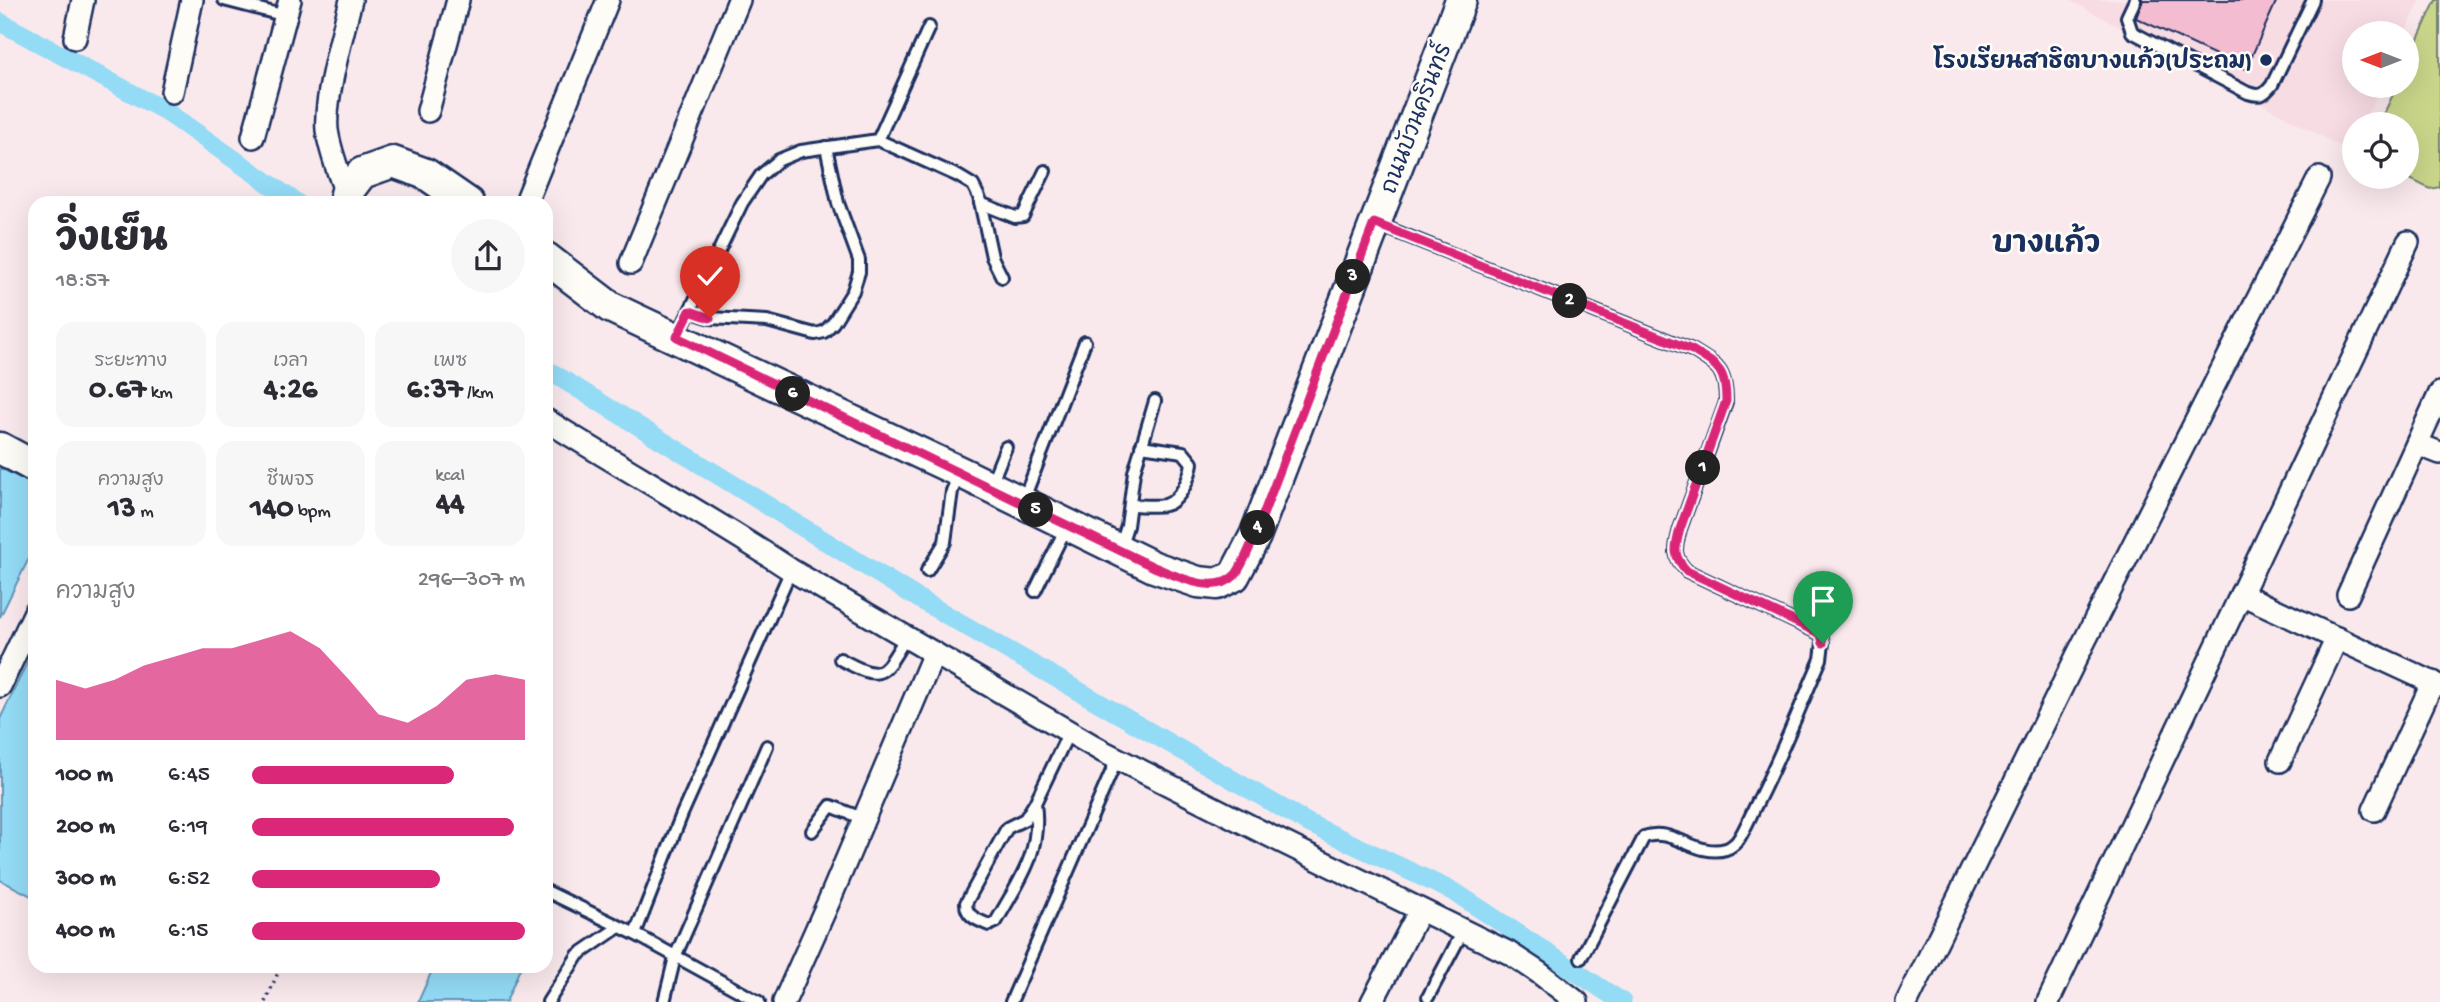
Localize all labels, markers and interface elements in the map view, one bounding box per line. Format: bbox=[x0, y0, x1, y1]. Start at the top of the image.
north arrow bbox=[2342, 21, 2418, 98]
map controls bbox=[2342, 21, 2419, 189]
street label: ถนนบัวนครินทร์ bbox=[1372, 38, 1459, 198]
place label: โรงเรียนสาธิตบางแก้ว(ประถม) bbox=[1933, 45, 2252, 77]
marker: โรงเรียนสาธิตบางแก้ว(ประถม) bbox=[2258, 52, 2274, 68]
button: locate bbox=[2342, 112, 2419, 189]
button: share bbox=[451, 219, 525, 293]
text: วิ่งเย็น bbox=[56, 220, 168, 264]
district label: บางแก้ว bbox=[1992, 223, 2100, 264]
pin bbox=[680, 246, 740, 318]
icon: check bbox=[691, 257, 729, 295]
pin: 3 bbox=[1336, 260, 1370, 294]
text: 3 bbox=[1348, 265, 1357, 288]
text: 18:57 bbox=[56, 268, 109, 295]
pin: 2 bbox=[1552, 284, 1588, 318]
text: 2 bbox=[1565, 289, 1574, 312]
text: ระยะทาง bbox=[95, 351, 167, 374]
text: เวลา bbox=[273, 351, 308, 374]
text: เพซ bbox=[433, 351, 467, 374]
text: 0.67 bbox=[89, 374, 146, 409]
text: 4:26 bbox=[264, 374, 317, 409]
text: 6:37 bbox=[407, 374, 463, 409]
pin: 6 bbox=[776, 376, 810, 412]
text: km bbox=[146, 382, 173, 405]
text: /km bbox=[463, 382, 494, 405]
text: 6 bbox=[788, 382, 797, 405]
pin: 1 bbox=[1686, 450, 1720, 486]
text: 1 bbox=[1699, 456, 1706, 479]
text: kcal bbox=[435, 465, 465, 488]
text: ความสูง bbox=[98, 470, 164, 493]
text: ชีพจร bbox=[267, 470, 314, 493]
text: 44 bbox=[436, 488, 464, 523]
pin: 5 bbox=[1018, 492, 1054, 528]
text: 13 bbox=[108, 493, 136, 528]
text: 140 bbox=[250, 493, 293, 528]
text: 5 bbox=[1031, 498, 1041, 521]
text: m bbox=[136, 501, 154, 524]
text: bpm bbox=[293, 501, 331, 524]
pin: 4 bbox=[1240, 510, 1276, 546]
text: 4 bbox=[1253, 516, 1262, 539]
text: 296–307 m bbox=[418, 567, 525, 594]
pin bbox=[1793, 571, 1853, 643]
text: ความสูง bbox=[56, 580, 135, 607]
icon: arrive bbox=[1804, 582, 1842, 620]
text: 100 m bbox=[56, 762, 113, 789]
text: 6:45 bbox=[168, 762, 210, 789]
text: 200 m bbox=[56, 814, 115, 841]
text: 6:19 bbox=[168, 814, 208, 841]
text: 300 m bbox=[56, 866, 116, 893]
text: 6:52 bbox=[168, 866, 210, 893]
text: 400 m bbox=[56, 918, 115, 945]
text: 6:15 bbox=[168, 918, 208, 945]

